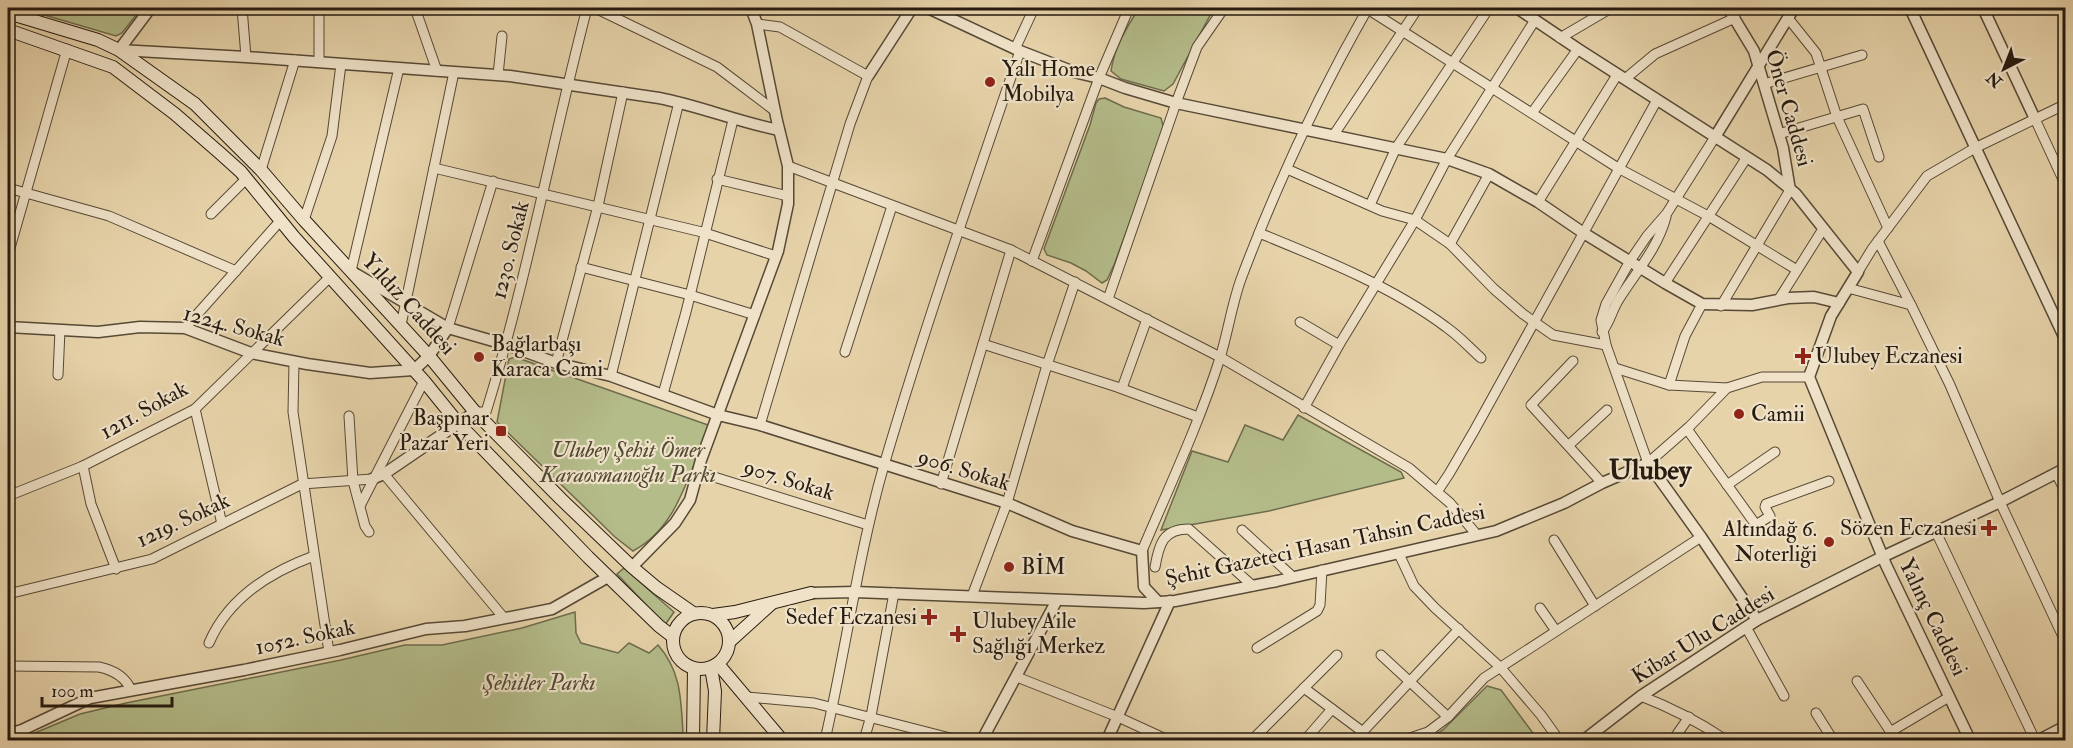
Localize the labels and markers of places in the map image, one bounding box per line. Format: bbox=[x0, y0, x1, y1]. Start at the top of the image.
place label: Yalı Home Mobilya bbox=[1002, 55, 1095, 108]
marker: Yalı Home Mobilya bbox=[983, 75, 997, 89]
place label: Bağlarbaşı Karaca Cami bbox=[491, 330, 603, 383]
place label: Ulubey Eczanesi bbox=[1815, 342, 1963, 370]
marker: Ulubey Eczanesi bbox=[1796, 349, 1810, 363]
marker: Bağlarbaşı Karaca Cami bbox=[472, 350, 486, 364]
place label: Camii bbox=[1751, 400, 1805, 428]
place label: Başpınar Pazar Yeri bbox=[399, 404, 490, 457]
marker: Camii bbox=[1732, 407, 1746, 421]
marker: Başpınar Pazar Yeri bbox=[494, 424, 508, 438]
place label: Sözen Eczanesi bbox=[1840, 514, 1977, 542]
place label: Altındağ 6. Noterliği bbox=[1722, 515, 1817, 568]
marker: Sözen Eczanesi bbox=[1982, 521, 1996, 535]
marker: Altındağ 6. Noterliği bbox=[1822, 535, 1836, 549]
place label: BİM bbox=[1021, 553, 1066, 581]
marker: BİM bbox=[1002, 560, 1016, 574]
place label: Sedef Eczanesi bbox=[785, 603, 917, 631]
place label: Ulubey Aile Sağlığı Merkez bbox=[972, 607, 1106, 660]
marker: Sedef Eczanesi bbox=[922, 610, 936, 624]
marker: Ulubey Aile Sağlığı Merkez bbox=[949, 625, 967, 643]

